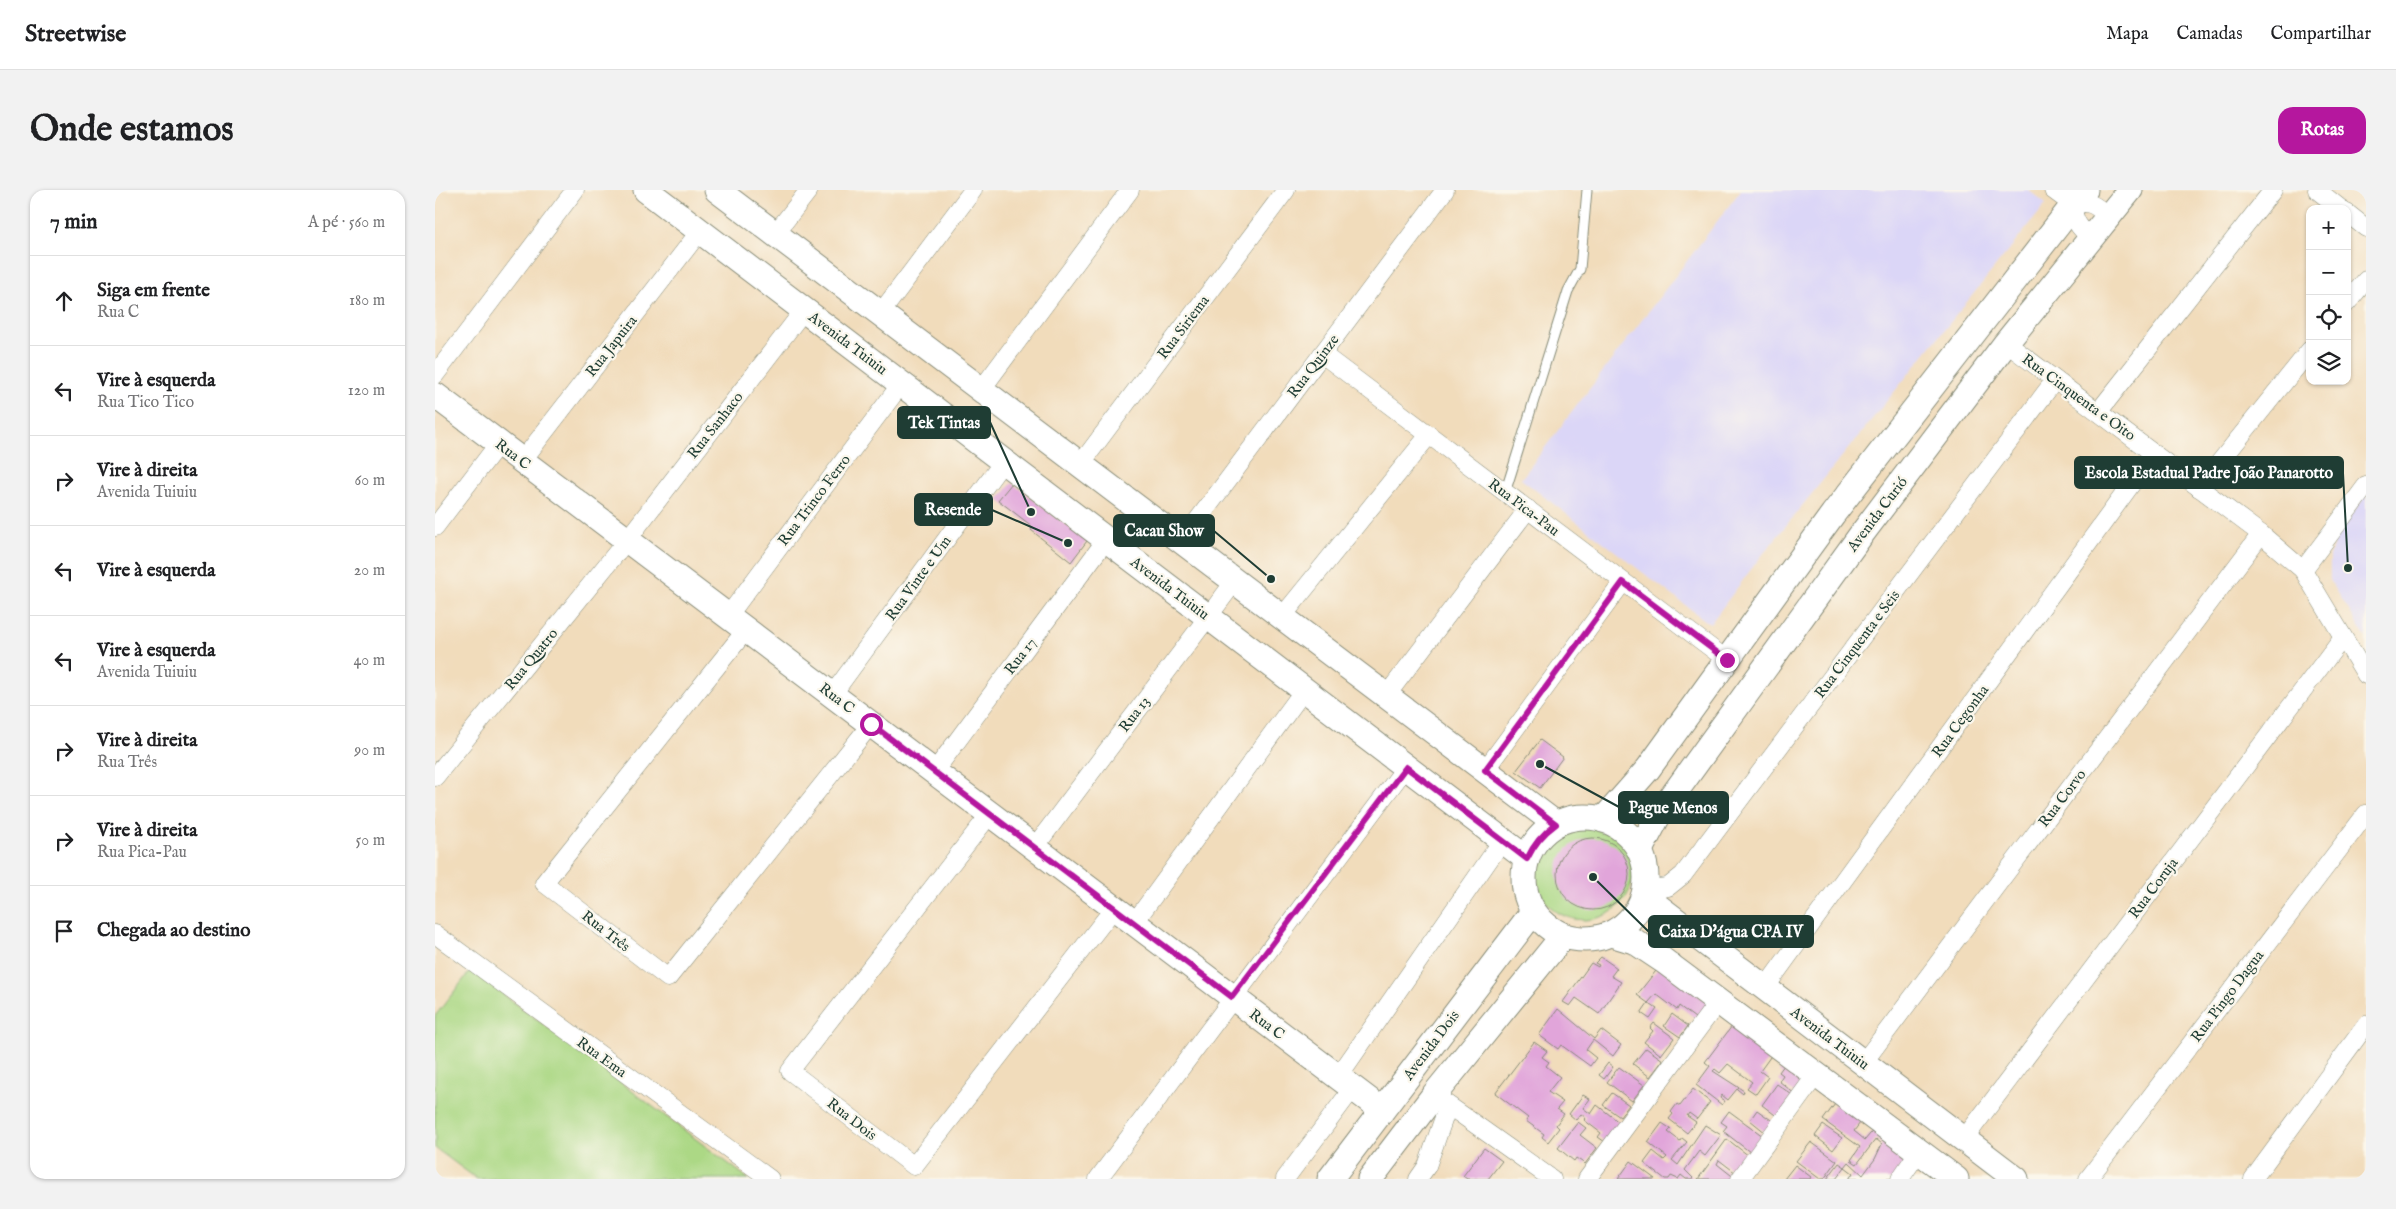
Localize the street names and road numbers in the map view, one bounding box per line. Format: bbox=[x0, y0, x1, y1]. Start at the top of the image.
street label: Rua Siriema bbox=[1153, 291, 1214, 363]
street label: Avenida Tuiuiu bbox=[804, 307, 891, 379]
street label: Rua Japuira bbox=[581, 311, 642, 381]
street label: Rua Quinze bbox=[1283, 331, 1344, 402]
street label: Rua Cinquenta e Oito bbox=[2018, 350, 2139, 445]
street label: Rua Sanhaco bbox=[683, 388, 748, 463]
street label: Rua C bbox=[491, 435, 534, 474]
street label: Rua Trinco Ferro bbox=[774, 451, 855, 550]
street label: Avenida Curió bbox=[1842, 473, 1912, 556]
street label: Rua Pica-Pau bbox=[1484, 474, 1563, 540]
street label: Rua Vinte e Um bbox=[881, 532, 956, 624]
street label: Avenida Tuiuiu bbox=[1126, 552, 1213, 624]
street label: Rua Cinquenta e Seis bbox=[1811, 586, 1904, 702]
street label: Rua Quatro bbox=[501, 625, 562, 694]
street label: Rua 17 bbox=[1000, 634, 1040, 679]
street label: Rua C bbox=[815, 679, 858, 718]
street label: Rua Cegonha bbox=[1928, 681, 1993, 761]
street label: Rua 13 bbox=[1115, 693, 1154, 736]
street label: Rua Corvo bbox=[2034, 766, 2090, 831]
street label: Rua Coruja bbox=[2124, 854, 2183, 922]
street label: Rua Três bbox=[578, 907, 634, 956]
street label: Rua Pingo Dagua bbox=[2187, 946, 2268, 1046]
street label: Avenida Tuiuiu bbox=[1786, 1002, 1873, 1074]
street label: Rua C bbox=[1245, 1005, 1288, 1044]
street label: Avenida Dois bbox=[1398, 1007, 1464, 1085]
street label: Rua Ema bbox=[573, 1033, 631, 1082]
street label: Rua Dois bbox=[823, 1094, 880, 1145]

